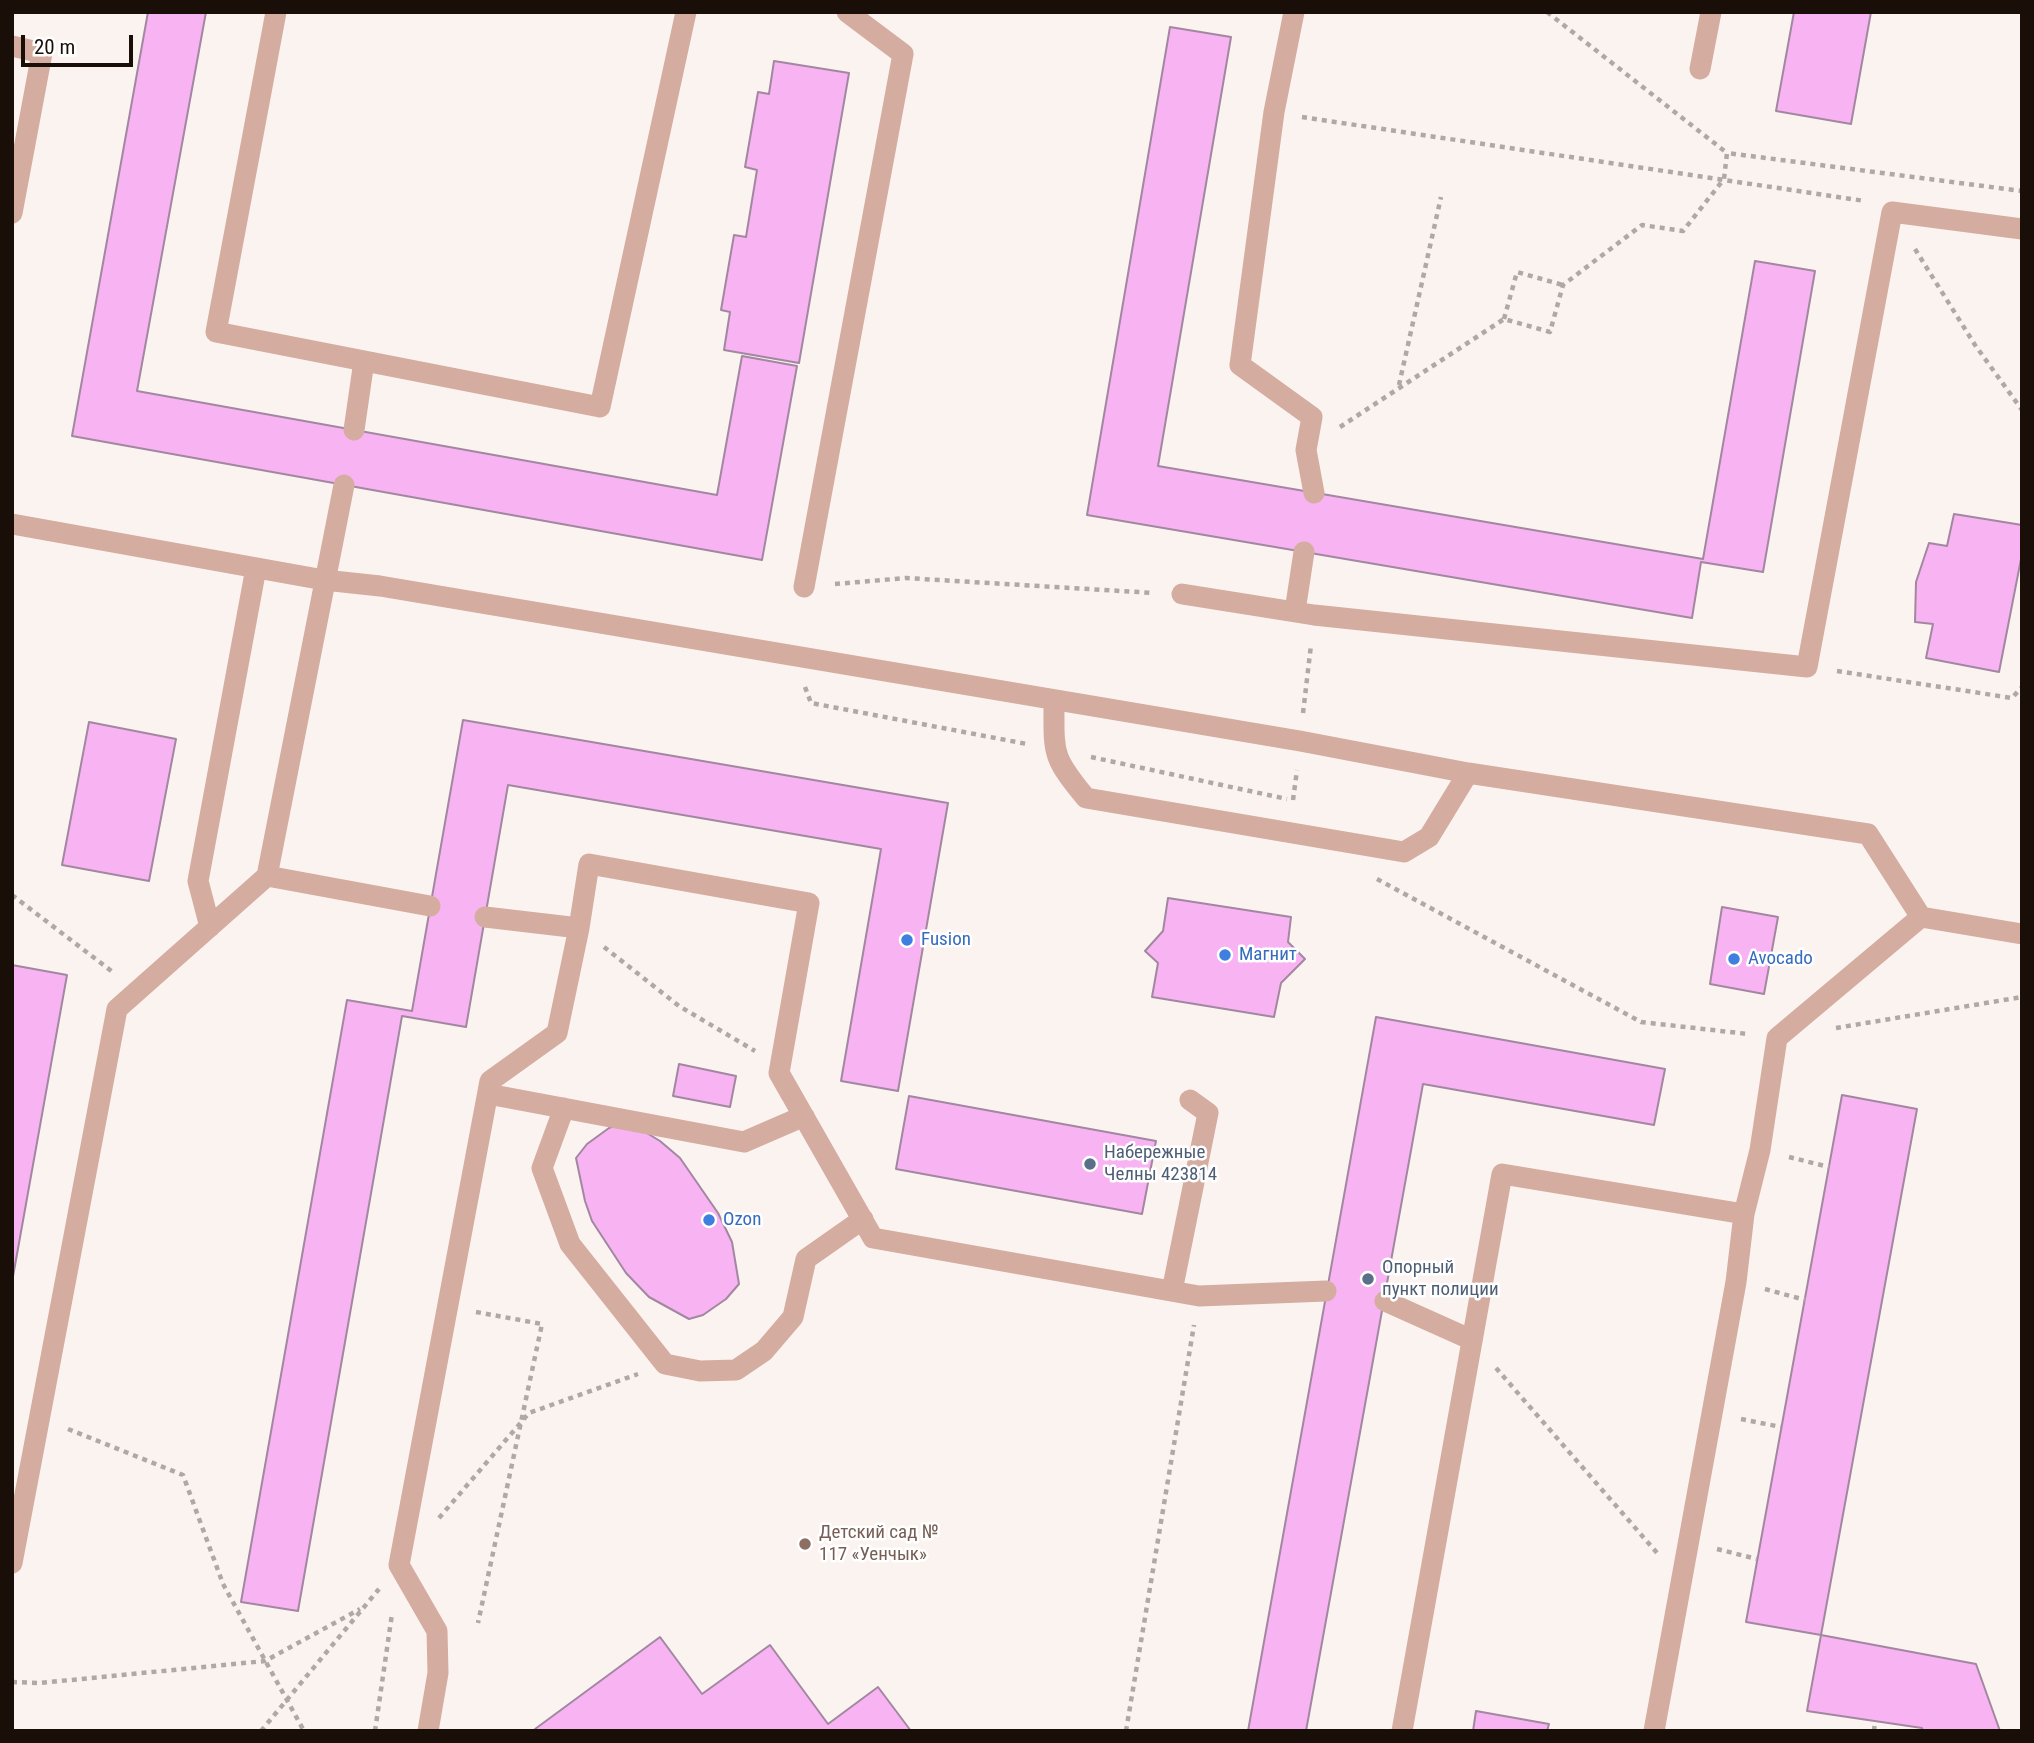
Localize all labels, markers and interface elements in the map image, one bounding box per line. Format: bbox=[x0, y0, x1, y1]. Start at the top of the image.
scale bar bbox=[24, 21, 136, 65]
text: 20 m bbox=[34, 35, 75, 59]
place label: Fusion bbox=[921, 929, 971, 951]
marker: Fusion bbox=[899, 932, 915, 948]
place label: Магнит bbox=[1239, 944, 1297, 966]
marker: Магнит bbox=[1217, 947, 1233, 963]
place label: Avocado bbox=[1748, 948, 1813, 970]
marker: Avocado bbox=[1726, 951, 1742, 967]
place label: Набережные Челны 423814 bbox=[1104, 1142, 1217, 1186]
marker: Набережные Челны 423814 bbox=[1082, 1156, 1098, 1172]
place label: Ozon bbox=[723, 1209, 761, 1231]
marker: Ozon bbox=[701, 1212, 717, 1228]
place label: Опорный пункт полиции bbox=[1382, 1257, 1499, 1301]
marker: Опорный пункт полиции bbox=[1360, 1271, 1376, 1287]
place label: Детский сад № 117 «Уенчык» bbox=[819, 1522, 939, 1566]
marker: Детский сад № 117 «Уенчык» bbox=[797, 1536, 813, 1552]

